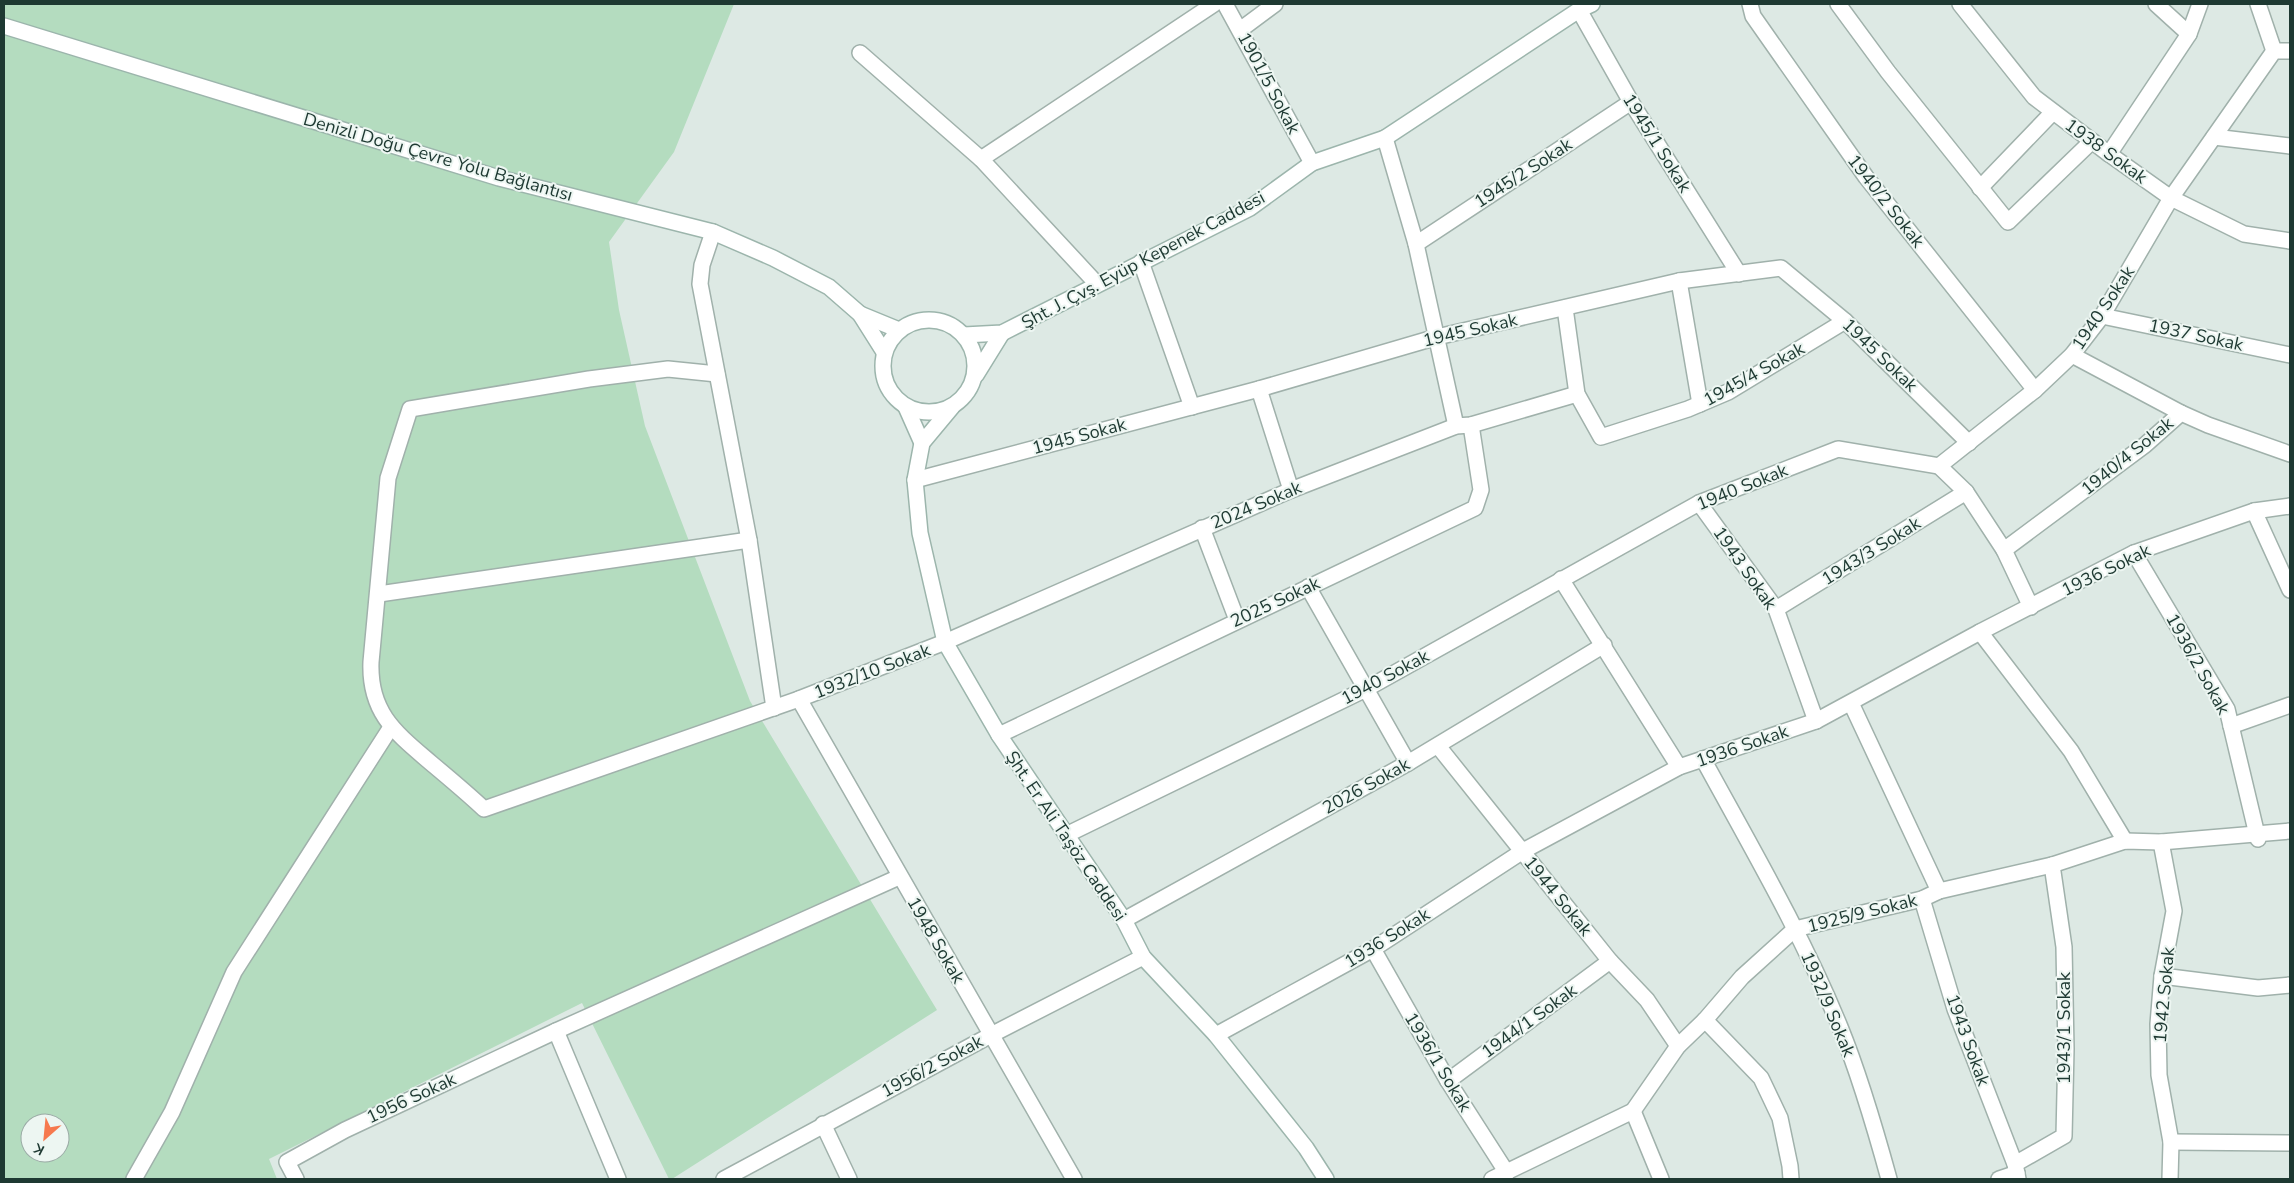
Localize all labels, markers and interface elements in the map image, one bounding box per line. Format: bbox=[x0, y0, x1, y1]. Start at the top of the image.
street label: 1901/5 Sokak bbox=[1232, 28, 1306, 139]
street label: 1945/1 Sokak bbox=[1617, 89, 1697, 198]
street label: Denizli Doğu Çevre Yolu Bağlantısı bbox=[300, 107, 576, 207]
street label: 1938 Sokak bbox=[2060, 113, 2153, 190]
street label: 1945/2 Sokak bbox=[1469, 132, 1577, 214]
street label: 1940/2 Sokak bbox=[1842, 149, 1931, 253]
street label: Şht. J. Çvş. Eyüp Kepenek Caddesi bbox=[1017, 185, 1269, 335]
street label: 1940 Sokak bbox=[2066, 261, 2140, 355]
street label: 1945 Sokak bbox=[1420, 307, 1521, 353]
street label: 1945 Sokak bbox=[1837, 313, 1924, 398]
street label: 1937 Sokak bbox=[2146, 313, 2247, 357]
street label: 1945/4 Sokak bbox=[1699, 336, 1810, 412]
street label: 1940/4 Sokak bbox=[2076, 411, 2179, 501]
street label: 1945 Sokak bbox=[1029, 412, 1130, 460]
street label: 1940 Sokak bbox=[1693, 457, 1792, 516]
street label: 2024 Sokak bbox=[1207, 475, 1306, 535]
street label: 1943/3 Sokak bbox=[1817, 511, 1926, 591]
street label: 1943 Sokak bbox=[1708, 522, 1783, 615]
street label: 1936 Sokak bbox=[2057, 538, 2155, 602]
street label: 2025 Sokak bbox=[1226, 570, 1325, 633]
street label: 1936/2 Sokak bbox=[2160, 609, 2236, 720]
street label: 1932/10 Sokak bbox=[810, 637, 935, 704]
street label: 1940 Sokak bbox=[1337, 643, 1434, 710]
street label: 1936 Sokak bbox=[1693, 719, 1792, 773]
street label: Şht. Er Ali Taşöz Caddesi bbox=[1000, 746, 1132, 926]
street label: 2026 Sokak bbox=[1318, 752, 1415, 820]
street label: 1944 Sokak bbox=[1518, 851, 1598, 942]
street label: 1925/9 Sokak bbox=[1805, 888, 1920, 938]
street label: 1948 Sokak bbox=[902, 892, 971, 989]
street label: 1936 Sokak bbox=[1340, 902, 1435, 974]
street label: 1942 Sokak bbox=[2148, 945, 2180, 1044]
street label: 1932/9 Sokak bbox=[1795, 948, 1861, 1061]
street label: 1943/1 Sokak bbox=[2052, 971, 2076, 1084]
street label: 1944/1 Sokak bbox=[1477, 978, 1582, 1064]
street label: 1943 Sokak bbox=[1940, 991, 1996, 1090]
street label: 1936/1 Sokak bbox=[1399, 1008, 1478, 1117]
street label: 1956/2 Sokak bbox=[877, 1029, 988, 1103]
street label: 1956 Sokak bbox=[362, 1066, 461, 1129]
north arrow bbox=[20, 1113, 70, 1163]
text: K bbox=[30, 1138, 48, 1160]

